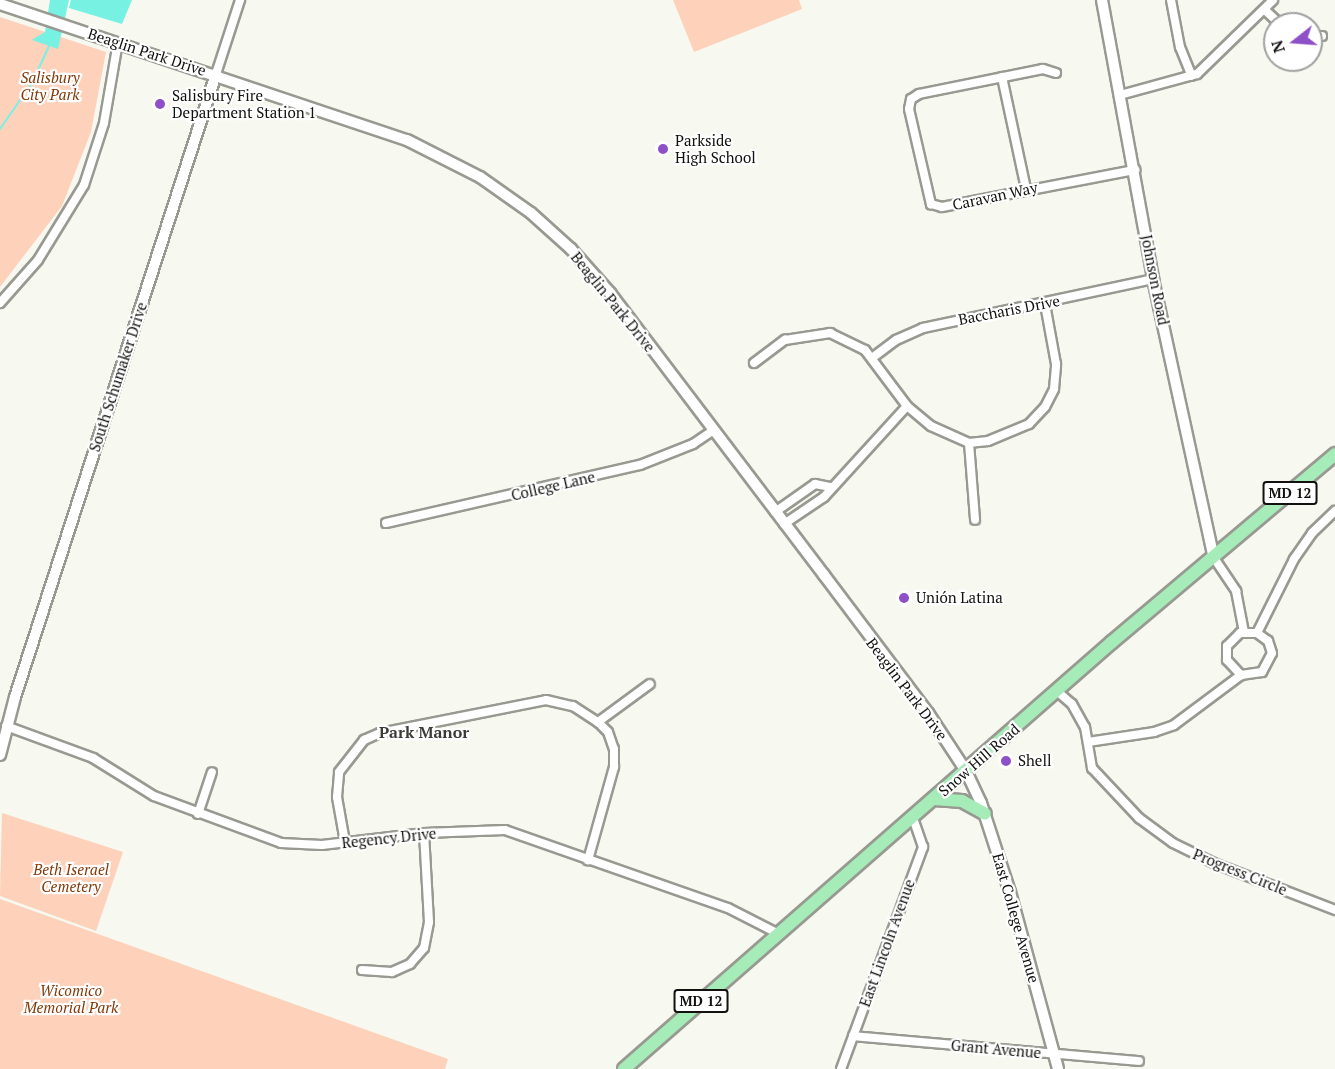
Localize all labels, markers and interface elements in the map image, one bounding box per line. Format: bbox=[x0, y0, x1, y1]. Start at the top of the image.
north arrow bbox=[1263, 12, 1323, 72]
street label: Beaglin Park Drive bbox=[86, 24, 208, 80]
text: N bbox=[1265, 38, 1290, 56]
park label: Salisbury City Park bbox=[20, 68, 80, 103]
place label: Salisbury Fire Department Station 1 bbox=[172, 86, 316, 121]
marker: Salisbury Fire Department Station 1 bbox=[153, 97, 167, 111]
place label: Parkside High School bbox=[675, 131, 756, 166]
marker: Parkside High School bbox=[656, 142, 670, 156]
street label: Caravan Way bbox=[951, 178, 1039, 214]
street label: Johnson Road bbox=[1137, 233, 1173, 327]
street label: Beaglin Park Drive bbox=[567, 248, 659, 356]
street label: Baccharis Drive bbox=[957, 291, 1061, 329]
street label: South Schumaker Drive bbox=[85, 300, 151, 454]
street label: College Lane bbox=[509, 468, 597, 504]
road number: MD 12 bbox=[1262, 482, 1318, 504]
place label: Unión Latina bbox=[916, 589, 1003, 607]
marker: Unión Latina bbox=[897, 591, 911, 605]
street label: Beaglin Park Drive bbox=[863, 634, 951, 744]
street label: Snow Hill Road bbox=[935, 720, 1023, 800]
district label: Park Manor bbox=[379, 722, 469, 742]
place label: Shell bbox=[1018, 752, 1051, 770]
marker: Shell bbox=[999, 754, 1013, 768]
street label: Regency Drive bbox=[341, 824, 437, 852]
street label: Progress Circle bbox=[1190, 845, 1290, 899]
street label: East College Avenue bbox=[989, 851, 1043, 985]
park label: Beth Iserael Cemetery bbox=[33, 860, 109, 895]
street label: East Lincoln Avenue bbox=[855, 877, 919, 1009]
park label: Wicomico Memorial Park bbox=[24, 981, 118, 1016]
road number: MD 12 bbox=[672, 990, 730, 1012]
street label: Grant Avenue bbox=[950, 1036, 1042, 1062]

